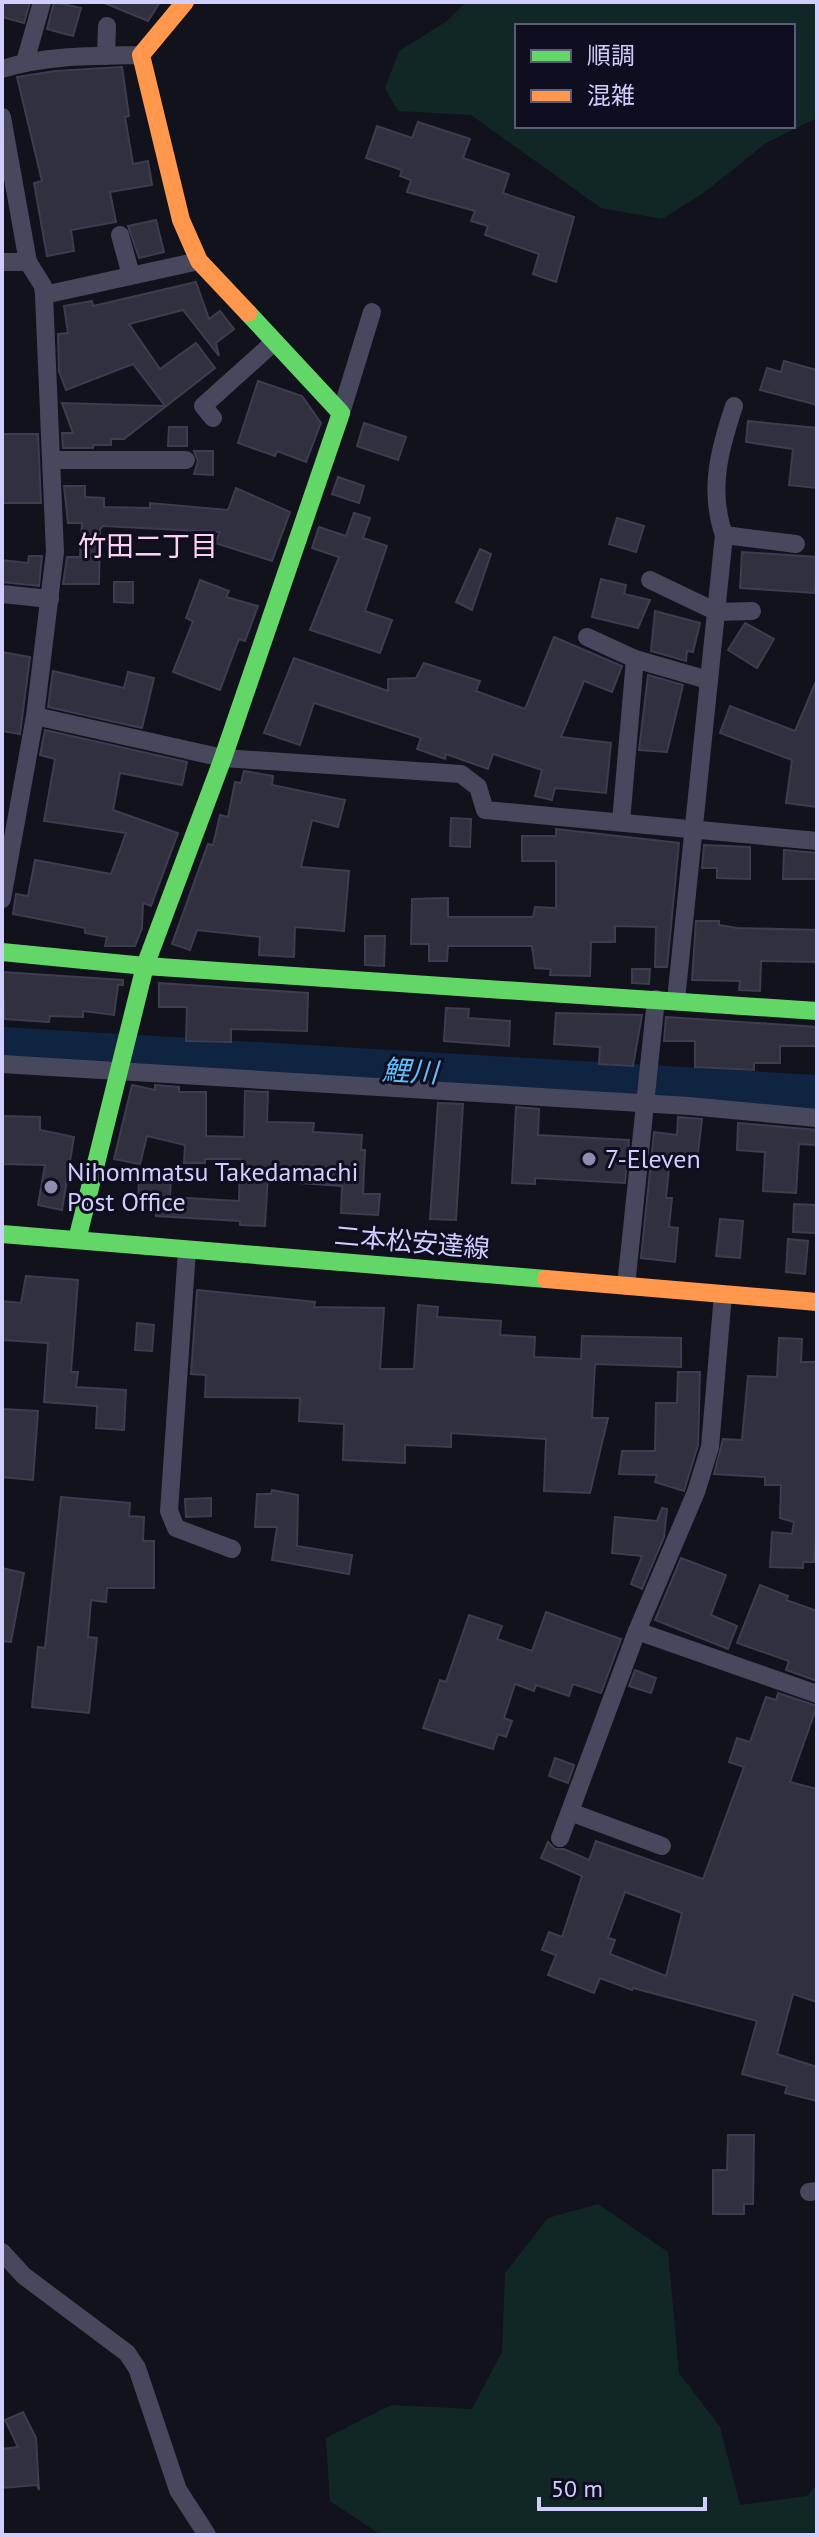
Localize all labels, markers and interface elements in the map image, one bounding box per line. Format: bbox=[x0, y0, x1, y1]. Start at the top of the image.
legend bbox=[515, 24, 795, 128]
text: 順調 bbox=[587, 40, 635, 71]
text: 混雑 bbox=[587, 80, 635, 111]
district label: 竹田二丁目 bbox=[78, 527, 218, 564]
water label: 鯉川 bbox=[381, 1051, 442, 1091]
place label: 7-Eleven bbox=[605, 1142, 701, 1175]
marker: 7-Eleven bbox=[580, 1150, 598, 1168]
place label: Nihommatsu Takedamachi Post Office bbox=[67, 1155, 358, 1218]
marker: Nihommatsu Takedamachi Post Office bbox=[42, 1178, 60, 1196]
street label: 二本松安達線 bbox=[333, 1218, 491, 1265]
scale bar bbox=[539, 2461, 705, 2511]
text: 50 m bbox=[551, 2473, 603, 2504]

